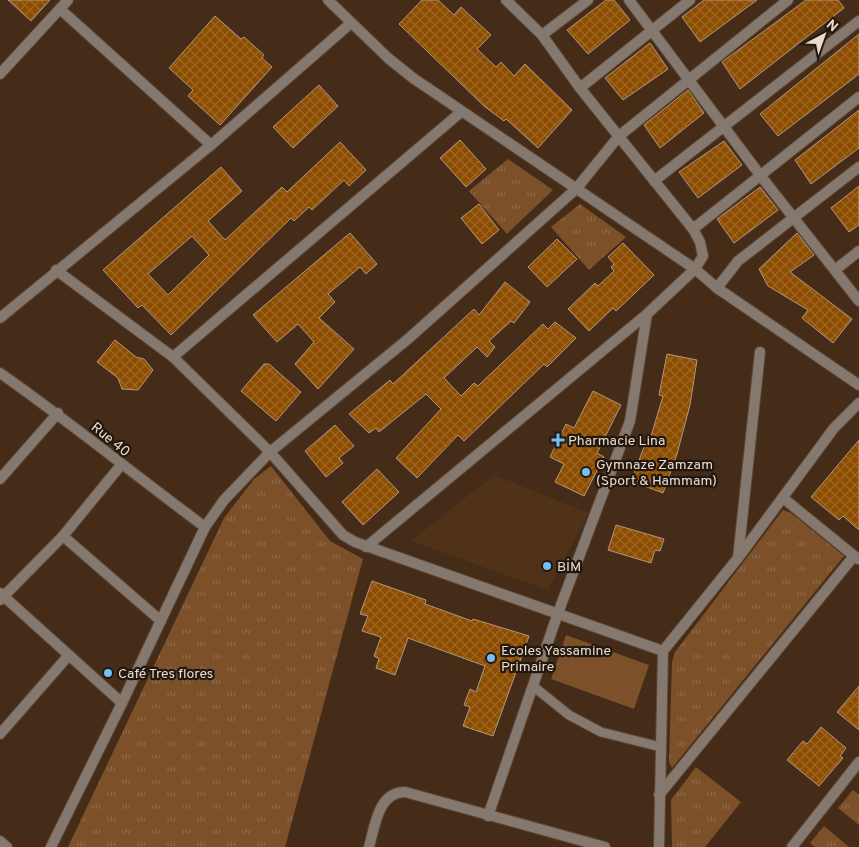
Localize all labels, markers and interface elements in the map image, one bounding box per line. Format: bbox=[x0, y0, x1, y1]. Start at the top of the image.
north arrow bbox=[799, 10, 849, 60]
text: N bbox=[822, 17, 841, 36]
street label: Rue 40 bbox=[87, 419, 133, 461]
place label: Pharmacie Lina bbox=[568, 433, 665, 450]
marker: Pharmacie Lina bbox=[552, 434, 564, 446]
place label: Gymnaze Zamzam (Sport & Hammam) bbox=[596, 457, 717, 490]
marker: Gymnaze Zamzam (Sport & Hammam) bbox=[580, 466, 592, 478]
place label: BİM bbox=[557, 558, 581, 576]
marker: BİM bbox=[541, 560, 553, 572]
place label: Ecoles Yassamine Primaire bbox=[501, 643, 611, 676]
marker: Ecoles Yassamine Primaire bbox=[485, 652, 497, 664]
place label: Café Tres flores bbox=[118, 666, 213, 683]
marker: Café Tres flores bbox=[102, 667, 114, 679]

